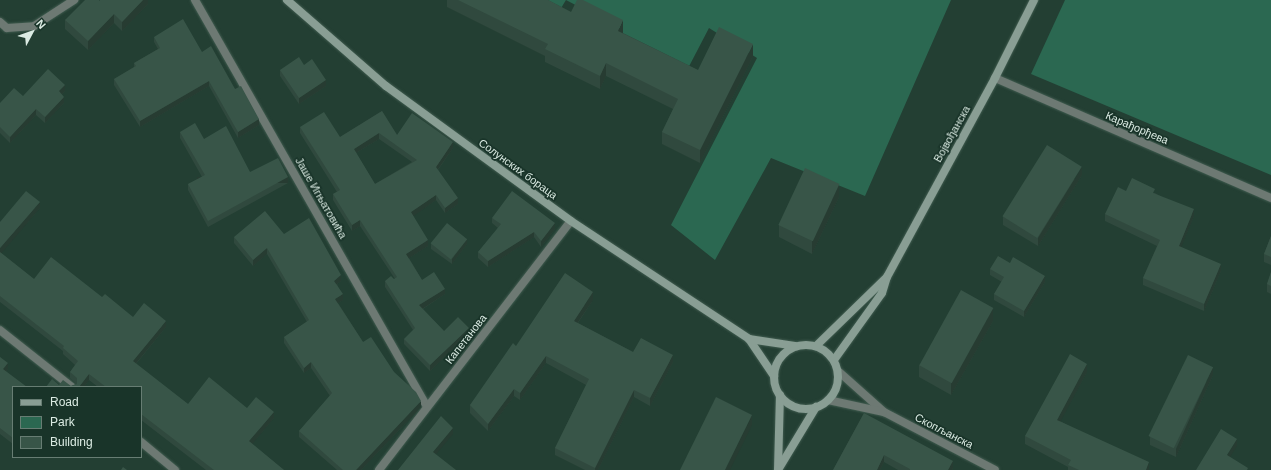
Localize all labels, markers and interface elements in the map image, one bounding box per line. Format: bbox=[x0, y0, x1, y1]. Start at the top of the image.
north arrow bbox=[12, 12, 52, 52]
text: N bbox=[34, 17, 48, 31]
street label: Војвођанска bbox=[931, 103, 973, 165]
street label: Карађорђева bbox=[1103, 109, 1171, 147]
street label: Солунских бораца bbox=[476, 136, 560, 202]
street label: Јаше Игњатовића bbox=[292, 155, 350, 241]
street label: Капетанова bbox=[443, 312, 489, 366]
legend bbox=[12, 386, 142, 458]
text: Road bbox=[50, 395, 79, 409]
street label: Скопљанска bbox=[913, 411, 975, 451]
text: Park bbox=[50, 415, 75, 429]
text: Building bbox=[50, 435, 93, 449]

